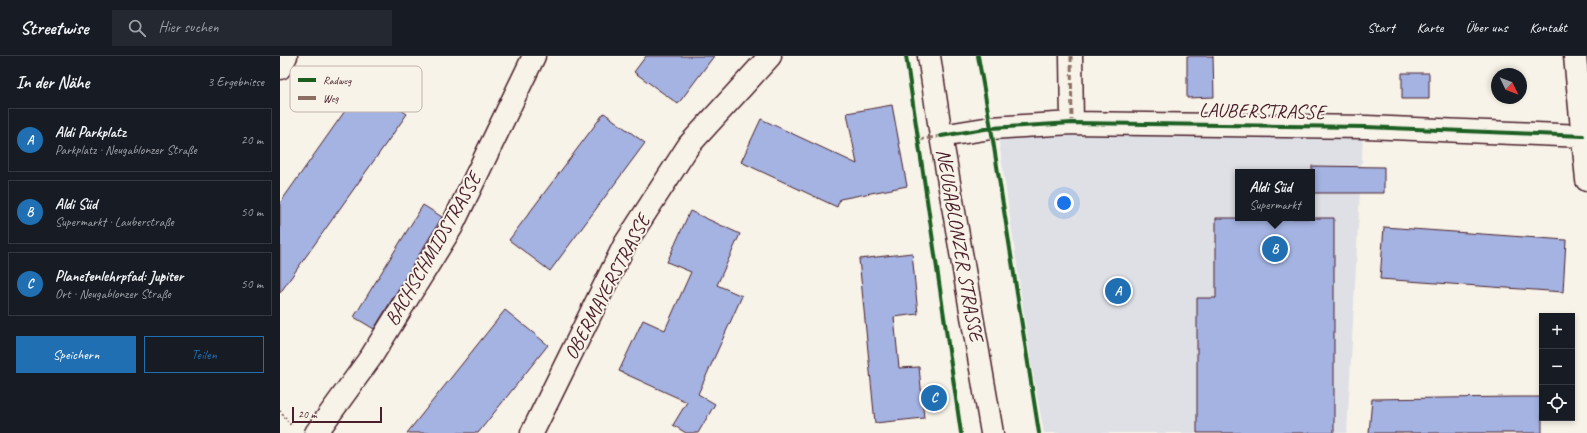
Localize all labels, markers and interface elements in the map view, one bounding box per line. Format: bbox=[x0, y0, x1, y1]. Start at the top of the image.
search box bbox=[112, 10, 392, 46]
text: Streetwise bbox=[20, 16, 88, 40]
icon: search bbox=[126, 17, 148, 39]
text: Hier suchen bbox=[158, 18, 219, 37]
text: Start bbox=[1367, 19, 1395, 36]
text: Karte bbox=[1417, 19, 1443, 36]
text: Über uns bbox=[1465, 19, 1507, 36]
text: Kontakt bbox=[1529, 19, 1567, 36]
legend bbox=[290, 66, 422, 112]
north arrow bbox=[1491, 68, 1527, 104]
text: In der Nähe bbox=[16, 72, 89, 93]
text: Radweg bbox=[323, 73, 352, 87]
text: 3 Ergebnisse bbox=[208, 74, 264, 90]
text: Weg bbox=[323, 91, 340, 105]
street label: LAUBERSTRASSE bbox=[1199, 97, 1328, 125]
text: Aldi Parkplatz bbox=[55, 123, 126, 142]
text: A bbox=[27, 132, 33, 148]
text: 20 m bbox=[241, 132, 263, 148]
text: Parkplatz · Neugablonzer Straße bbox=[55, 142, 197, 158]
street label: NEUGABLONZER STRASSE bbox=[931, 147, 990, 345]
street label: BACHSCHMIDSTRASSE bbox=[379, 165, 489, 330]
popup bbox=[1235, 169, 1315, 221]
text: Aldi Süd bbox=[1249, 178, 1291, 197]
your location bbox=[1054, 193, 1074, 213]
text: Aldi Süd bbox=[55, 195, 97, 214]
text: Supermarkt bbox=[1249, 197, 1301, 213]
text: B bbox=[27, 204, 33, 220]
text: 50 m bbox=[241, 204, 263, 220]
street label: OBERMAYERSTRASSE bbox=[558, 207, 657, 364]
text: Supermarkt · Lauberstraße bbox=[55, 214, 174, 230]
pin: B bbox=[1262, 234, 1288, 264]
text: Planetenlehrpfad: Jupiter bbox=[55, 267, 183, 286]
text: C bbox=[27, 276, 33, 292]
text: 50 m bbox=[241, 276, 263, 292]
pin: A bbox=[1105, 276, 1131, 306]
text: Ort · Neugablonzer Straße bbox=[55, 286, 171, 302]
map controls bbox=[1539, 313, 1575, 421]
button: + bbox=[1539, 313, 1575, 349]
button: Speichern bbox=[16, 336, 136, 373]
button: Teilen bbox=[144, 336, 264, 373]
button: − bbox=[1539, 349, 1575, 385]
pin: C bbox=[921, 383, 947, 413]
button: locate bbox=[1539, 385, 1575, 421]
scale bar bbox=[292, 405, 382, 424]
text: 20 m bbox=[298, 407, 317, 421]

